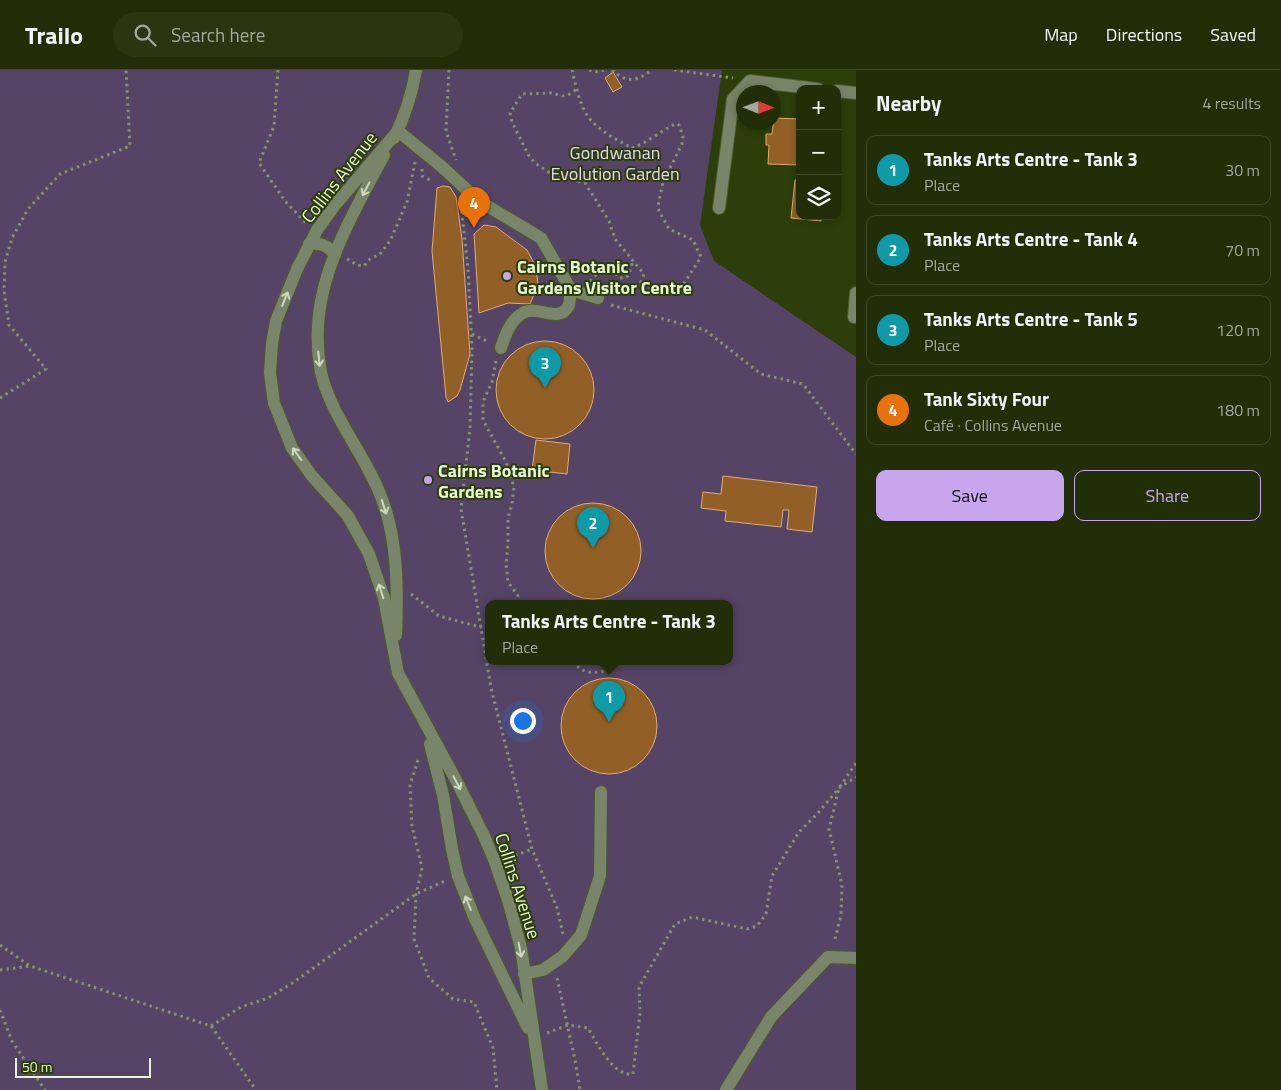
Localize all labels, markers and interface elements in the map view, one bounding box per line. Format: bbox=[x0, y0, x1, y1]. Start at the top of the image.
search box bbox=[113, 12, 463, 57]
text: Trailo bbox=[25, 17, 83, 53]
text: Search here bbox=[171, 20, 265, 49]
icon: search bbox=[131, 21, 159, 49]
text: Map bbox=[1044, 21, 1078, 48]
text: Directions bbox=[1106, 21, 1182, 48]
text: Saved bbox=[1210, 21, 1256, 48]
north arrow bbox=[736, 85, 781, 130]
map controls bbox=[796, 85, 841, 220]
button: + bbox=[796, 85, 841, 130]
text: Nearby bbox=[876, 87, 941, 119]
text: 4 results bbox=[1202, 91, 1261, 115]
street label: Collins Avenue bbox=[295, 125, 383, 229]
button: − bbox=[796, 130, 841, 175]
park label: Gondwanan Evolution Garden bbox=[550, 139, 680, 187]
text: Tanks Arts Centre - Tank 3 bbox=[924, 144, 1138, 173]
text: 1 bbox=[889, 158, 897, 182]
text: 30 m bbox=[1225, 158, 1260, 182]
text: Place bbox=[924, 173, 960, 197]
button: layers bbox=[796, 175, 841, 220]
one-way arrow bbox=[361, 181, 371, 196]
pin: 4 bbox=[458, 187, 490, 228]
text: Tanks Arts Centre - Tank 4 bbox=[924, 224, 1138, 253]
text: 2 bbox=[889, 238, 897, 262]
text: 70 m bbox=[1225, 238, 1260, 262]
place label: Cairns Botanic Gardens Visitor Centre bbox=[517, 253, 692, 301]
text: Place bbox=[924, 253, 960, 277]
marker: Cairns Botanic Gardens Visitor Centre bbox=[501, 270, 513, 282]
one-way arrow bbox=[281, 292, 290, 307]
text: Tanks Arts Centre - Tank 5 bbox=[924, 304, 1138, 333]
text: 3 bbox=[889, 318, 897, 342]
text: 120 m bbox=[1216, 318, 1260, 342]
text: Place bbox=[924, 333, 960, 357]
pin: 3 bbox=[529, 347, 561, 388]
one-way arrow bbox=[315, 351, 324, 367]
text: Tank Sixty Four bbox=[924, 384, 1049, 413]
text: 4 bbox=[889, 398, 897, 422]
text: 180 m bbox=[1216, 398, 1260, 422]
text: Café · Collins Avenue bbox=[924, 413, 1062, 437]
one-way arrow bbox=[291, 448, 302, 461]
place label: Cairns Botanic Gardens bbox=[438, 457, 550, 505]
button: Save bbox=[876, 470, 1064, 521]
button: Share bbox=[1074, 470, 1261, 521]
marker: Cairns Botanic Gardens bbox=[422, 474, 434, 486]
one-way arrow bbox=[380, 499, 389, 515]
pin: 2 bbox=[577, 507, 609, 548]
one-way arrow bbox=[376, 583, 386, 599]
popup bbox=[485, 600, 733, 665]
text: Tanks Arts Centre - Tank 3 bbox=[502, 606, 716, 635]
text: Place bbox=[502, 635, 538, 659]
pin: 1 bbox=[593, 681, 625, 722]
your location bbox=[510, 708, 536, 734]
one-way arrow bbox=[452, 775, 462, 790]
street label: Collins Avenue bbox=[488, 830, 548, 942]
one-way arrow bbox=[463, 896, 472, 911]
one-way arrow bbox=[516, 942, 526, 958]
scale bar bbox=[15, 1055, 151, 1078]
text: 50 m bbox=[22, 1056, 52, 1077]

